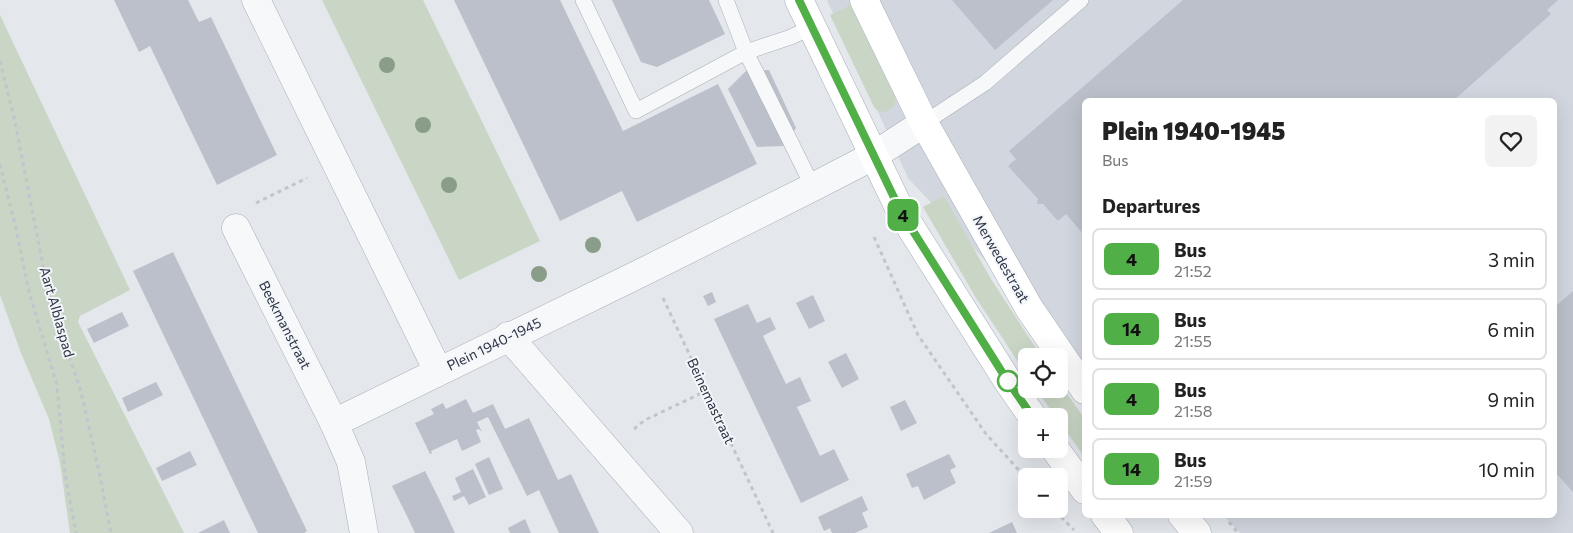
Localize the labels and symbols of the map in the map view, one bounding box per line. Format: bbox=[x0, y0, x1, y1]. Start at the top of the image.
line badge: 4 bbox=[887, 199, 919, 231]
street label: Merwedestraat bbox=[970, 212, 1033, 306]
street label: Aart Alblaspad bbox=[36, 265, 79, 359]
street label: Beekmanstraat bbox=[256, 278, 315, 372]
street label: Plein 1940-1945 bbox=[444, 313, 544, 374]
street label: Beinemastraat bbox=[684, 355, 739, 447]
unlabelled marker bbox=[997, 370, 1019, 392]

